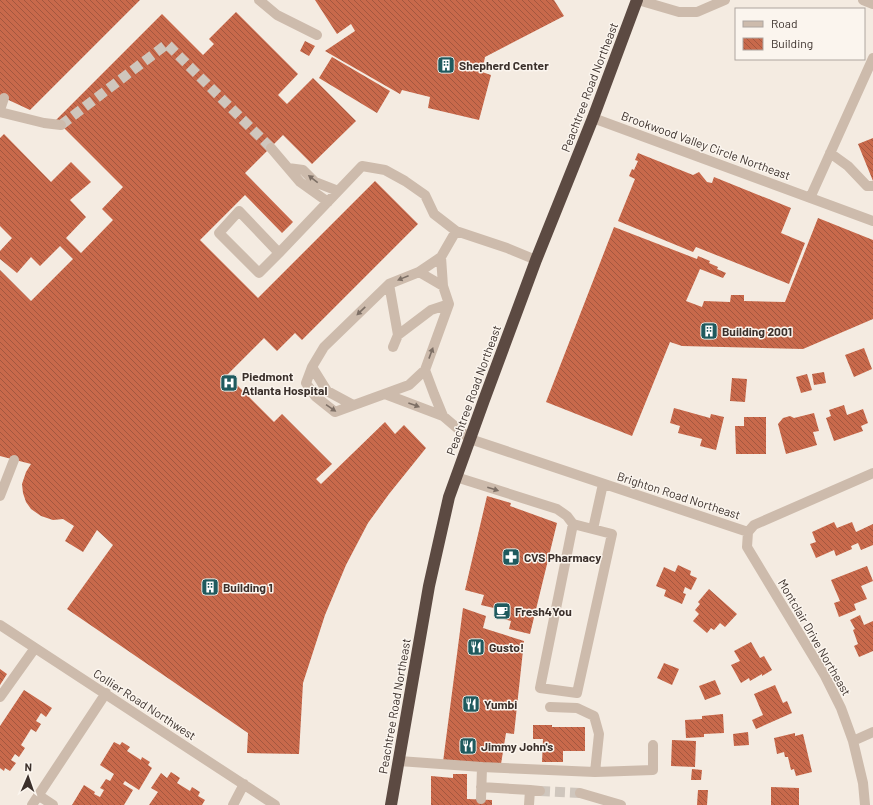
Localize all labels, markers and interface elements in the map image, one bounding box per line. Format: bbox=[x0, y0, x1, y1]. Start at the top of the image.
legend bbox=[735, 8, 865, 60]
text: Road bbox=[771, 16, 798, 30]
street label: Peachtree Road Northeast bbox=[558, 20, 620, 154]
text: Building bbox=[771, 36, 813, 50]
building icon: Shepherd Center bbox=[436, 55, 456, 75]
place label: Shepherd Center bbox=[459, 58, 549, 72]
street label: Brookwood Valley Circle Northeast bbox=[620, 108, 792, 182]
one-way arrow bbox=[307, 174, 318, 183]
one-way arrow bbox=[397, 276, 409, 282]
one-way arrow bbox=[356, 307, 366, 316]
building icon: Building 2001 bbox=[699, 321, 719, 341]
street label: Peachtree Road Northeast bbox=[443, 323, 503, 457]
place label: Building 2001 bbox=[722, 324, 792, 338]
one-way arrow bbox=[429, 347, 435, 359]
place label: Piedmont Atlanta Hospital bbox=[242, 369, 327, 397]
hospital icon: Piedmont Atlanta Hospital bbox=[219, 373, 239, 393]
one-way arrow bbox=[408, 402, 420, 408]
one-way arrow bbox=[325, 404, 336, 412]
street label: Brighton Road Northeast bbox=[616, 468, 742, 522]
one-way arrow bbox=[488, 486, 500, 492]
pharmacy icon: CVS Pharmacy bbox=[501, 547, 521, 567]
place label: CVS Pharmacy bbox=[524, 550, 601, 564]
street label: Montclair Drive Northeast bbox=[776, 576, 854, 698]
building icon: Building 1 bbox=[200, 577, 220, 597]
place label: Building 1 bbox=[223, 580, 273, 594]
cafe icon: Fresh4You bbox=[492, 601, 512, 621]
place label: Fresh4You bbox=[515, 604, 572, 618]
street label: Peachtree Road Northeast bbox=[375, 637, 413, 775]
restaurant icon: Gusto! bbox=[466, 637, 486, 657]
place label: Gusto! bbox=[489, 640, 524, 654]
street label: Collier Road Northwest bbox=[91, 666, 199, 742]
restaurant icon: Yumbi bbox=[461, 694, 481, 714]
place label: Yumbi bbox=[484, 697, 517, 711]
restaurant icon: Jimmy John's bbox=[458, 736, 478, 756]
place label: Jimmy John's bbox=[481, 739, 553, 753]
north arrow bbox=[8, 757, 48, 797]
text: N bbox=[24, 760, 32, 773]

